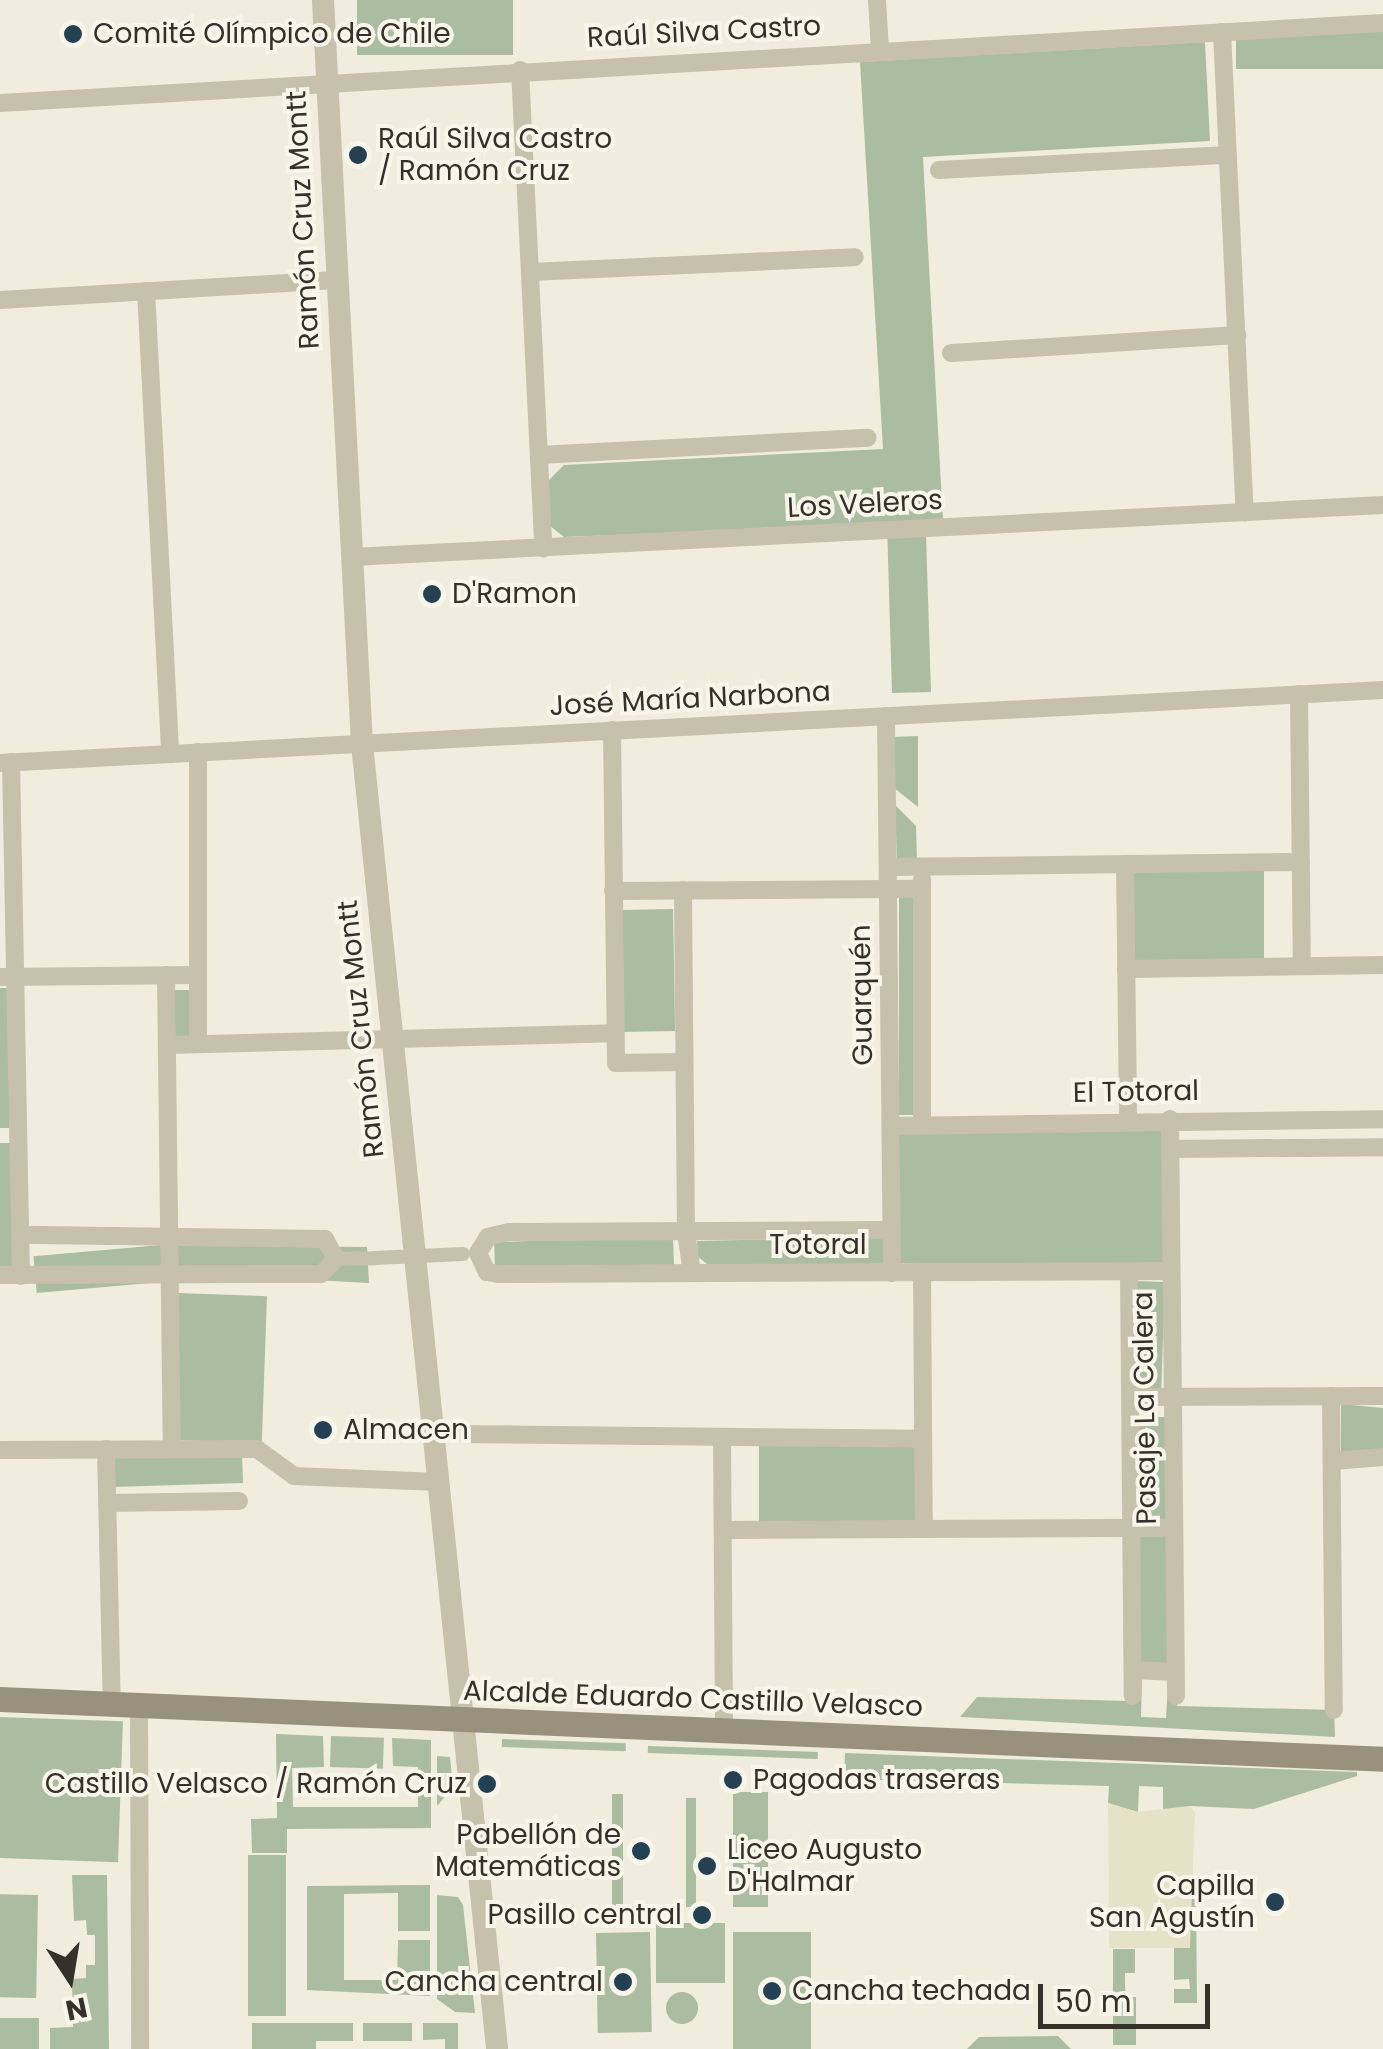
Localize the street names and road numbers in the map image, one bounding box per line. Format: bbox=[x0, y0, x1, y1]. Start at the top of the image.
street label: Raúl Silva Castro bbox=[586, 9, 822, 55]
street label: Ramón Cruz Montt bbox=[279, 90, 327, 350]
street label: Los Veleros bbox=[786, 483, 944, 525]
street label: José María Narbona bbox=[548, 675, 832, 723]
street label: Ramón Cruz Montt bbox=[331, 899, 391, 1159]
street label: Guarquén bbox=[844, 924, 880, 1066]
street label: El Totoral bbox=[1073, 1074, 1199, 1110]
street label: Totoral bbox=[769, 1228, 867, 1262]
street label: Pasaje La Calera bbox=[1126, 1291, 1164, 1525]
street label: Alcalde Eduardo Castillo Velasco bbox=[462, 1674, 924, 1724]

